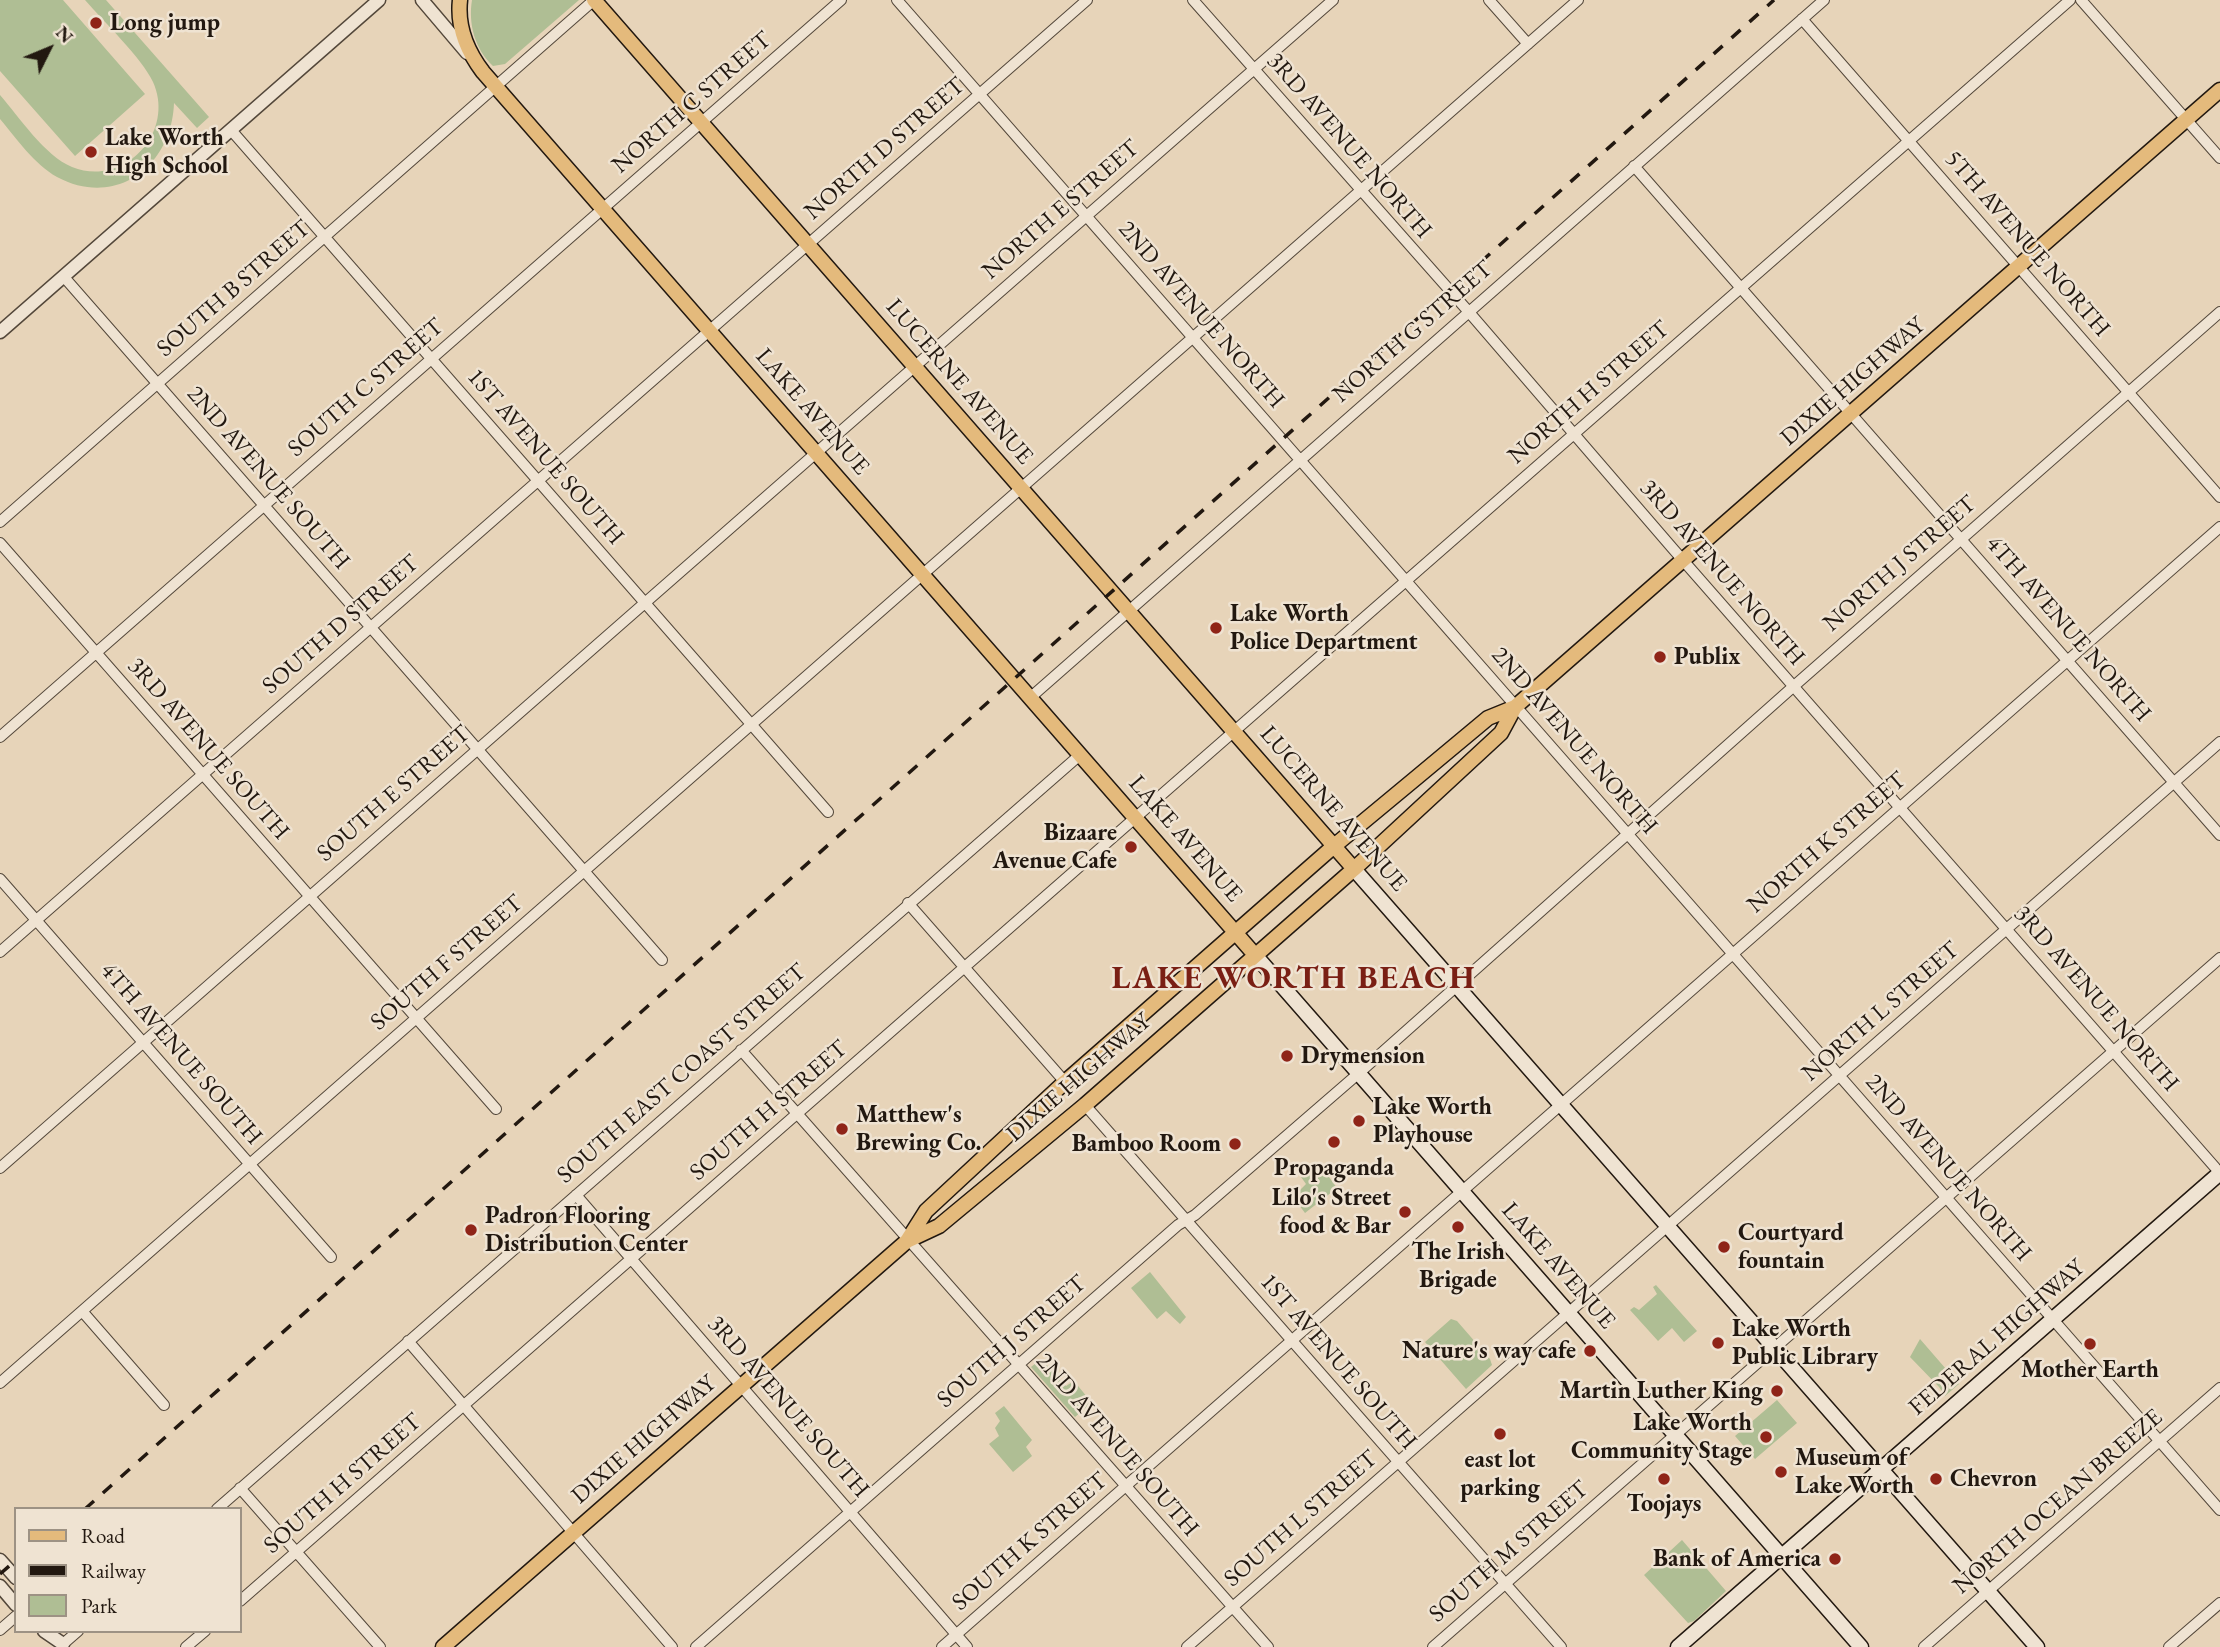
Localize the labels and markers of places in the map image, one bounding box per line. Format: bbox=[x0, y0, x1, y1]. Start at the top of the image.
place label: Long jump bbox=[110, 9, 220, 37]
marker: Long jump bbox=[88, 15, 104, 31]
place label: Lake Worth High School bbox=[105, 124, 228, 180]
marker: Lake Worth High School bbox=[83, 144, 99, 160]
place label: Lake Worth Police Department bbox=[1230, 600, 1418, 656]
marker: Lake Worth Police Department bbox=[1208, 620, 1224, 636]
place label: Publix bbox=[1674, 643, 1740, 671]
marker: Publix bbox=[1652, 649, 1668, 665]
place label: Bizaare Avenue Cafe bbox=[993, 819, 1117, 875]
marker: Bizaare Avenue Cafe bbox=[1123, 839, 1139, 855]
place label: Drymension bbox=[1301, 1042, 1425, 1070]
marker: Drymension bbox=[1279, 1048, 1295, 1064]
place label: Lake Worth Playhouse bbox=[1373, 1093, 1492, 1149]
place label: Matthew's Brewing Co. bbox=[856, 1101, 981, 1157]
marker: Lake Worth Playhouse bbox=[1351, 1113, 1367, 1129]
marker: Matthew's Brewing Co. bbox=[834, 1121, 850, 1137]
place label: Bamboo Room bbox=[1072, 1130, 1221, 1158]
marker: Propaganda bbox=[1326, 1134, 1342, 1150]
marker: Bamboo Room bbox=[1227, 1136, 1243, 1152]
place label: Propaganda bbox=[1274, 1154, 1394, 1182]
place label: Lilo's Street food & Bar bbox=[1272, 1184, 1391, 1240]
place label: Padron Flooring Distribution Center bbox=[485, 1202, 688, 1258]
marker: Lilo's Street food & Bar bbox=[1397, 1204, 1413, 1220]
marker: The Irish Brigade bbox=[1450, 1219, 1466, 1235]
place label: Courtyard fountain bbox=[1738, 1219, 1844, 1275]
marker: Padron Flooring Distribution Center bbox=[463, 1222, 479, 1238]
place label: The Irish Brigade bbox=[1411, 1238, 1505, 1294]
marker: Courtyard fountain bbox=[1716, 1239, 1732, 1255]
place label: Lake Worth Public Library bbox=[1732, 1315, 1878, 1371]
marker: Lake Worth Public Library bbox=[1710, 1335, 1726, 1351]
marker: Mother Earth bbox=[2082, 1336, 2098, 1352]
place label: Nature's way cafe bbox=[1402, 1337, 1576, 1365]
marker: Nature's way cafe bbox=[1582, 1343, 1598, 1359]
place label: Mother Earth bbox=[2021, 1356, 2159, 1384]
place label: Martin Luther King bbox=[1559, 1377, 1763, 1405]
marker: Martin Luther King bbox=[1769, 1383, 1785, 1399]
place label: Lake Worth Community Stage bbox=[1571, 1409, 1752, 1465]
marker: east lot parking bbox=[1492, 1426, 1508, 1442]
marker: Lake Worth Community Stage bbox=[1758, 1429, 1774, 1445]
place label: Museum of Lake Worth bbox=[1795, 1444, 1914, 1500]
place label: east lot parking bbox=[1460, 1446, 1540, 1502]
marker: Museum of Lake Worth bbox=[1773, 1464, 1789, 1480]
place label: Chevron bbox=[1950, 1465, 2037, 1493]
marker: Toojays bbox=[1656, 1471, 1672, 1487]
marker: Chevron bbox=[1928, 1471, 1944, 1487]
place label: Toojays bbox=[1627, 1490, 1701, 1518]
place label: Bank of America bbox=[1653, 1545, 1821, 1573]
marker: Bank of America bbox=[1827, 1551, 1843, 1567]

